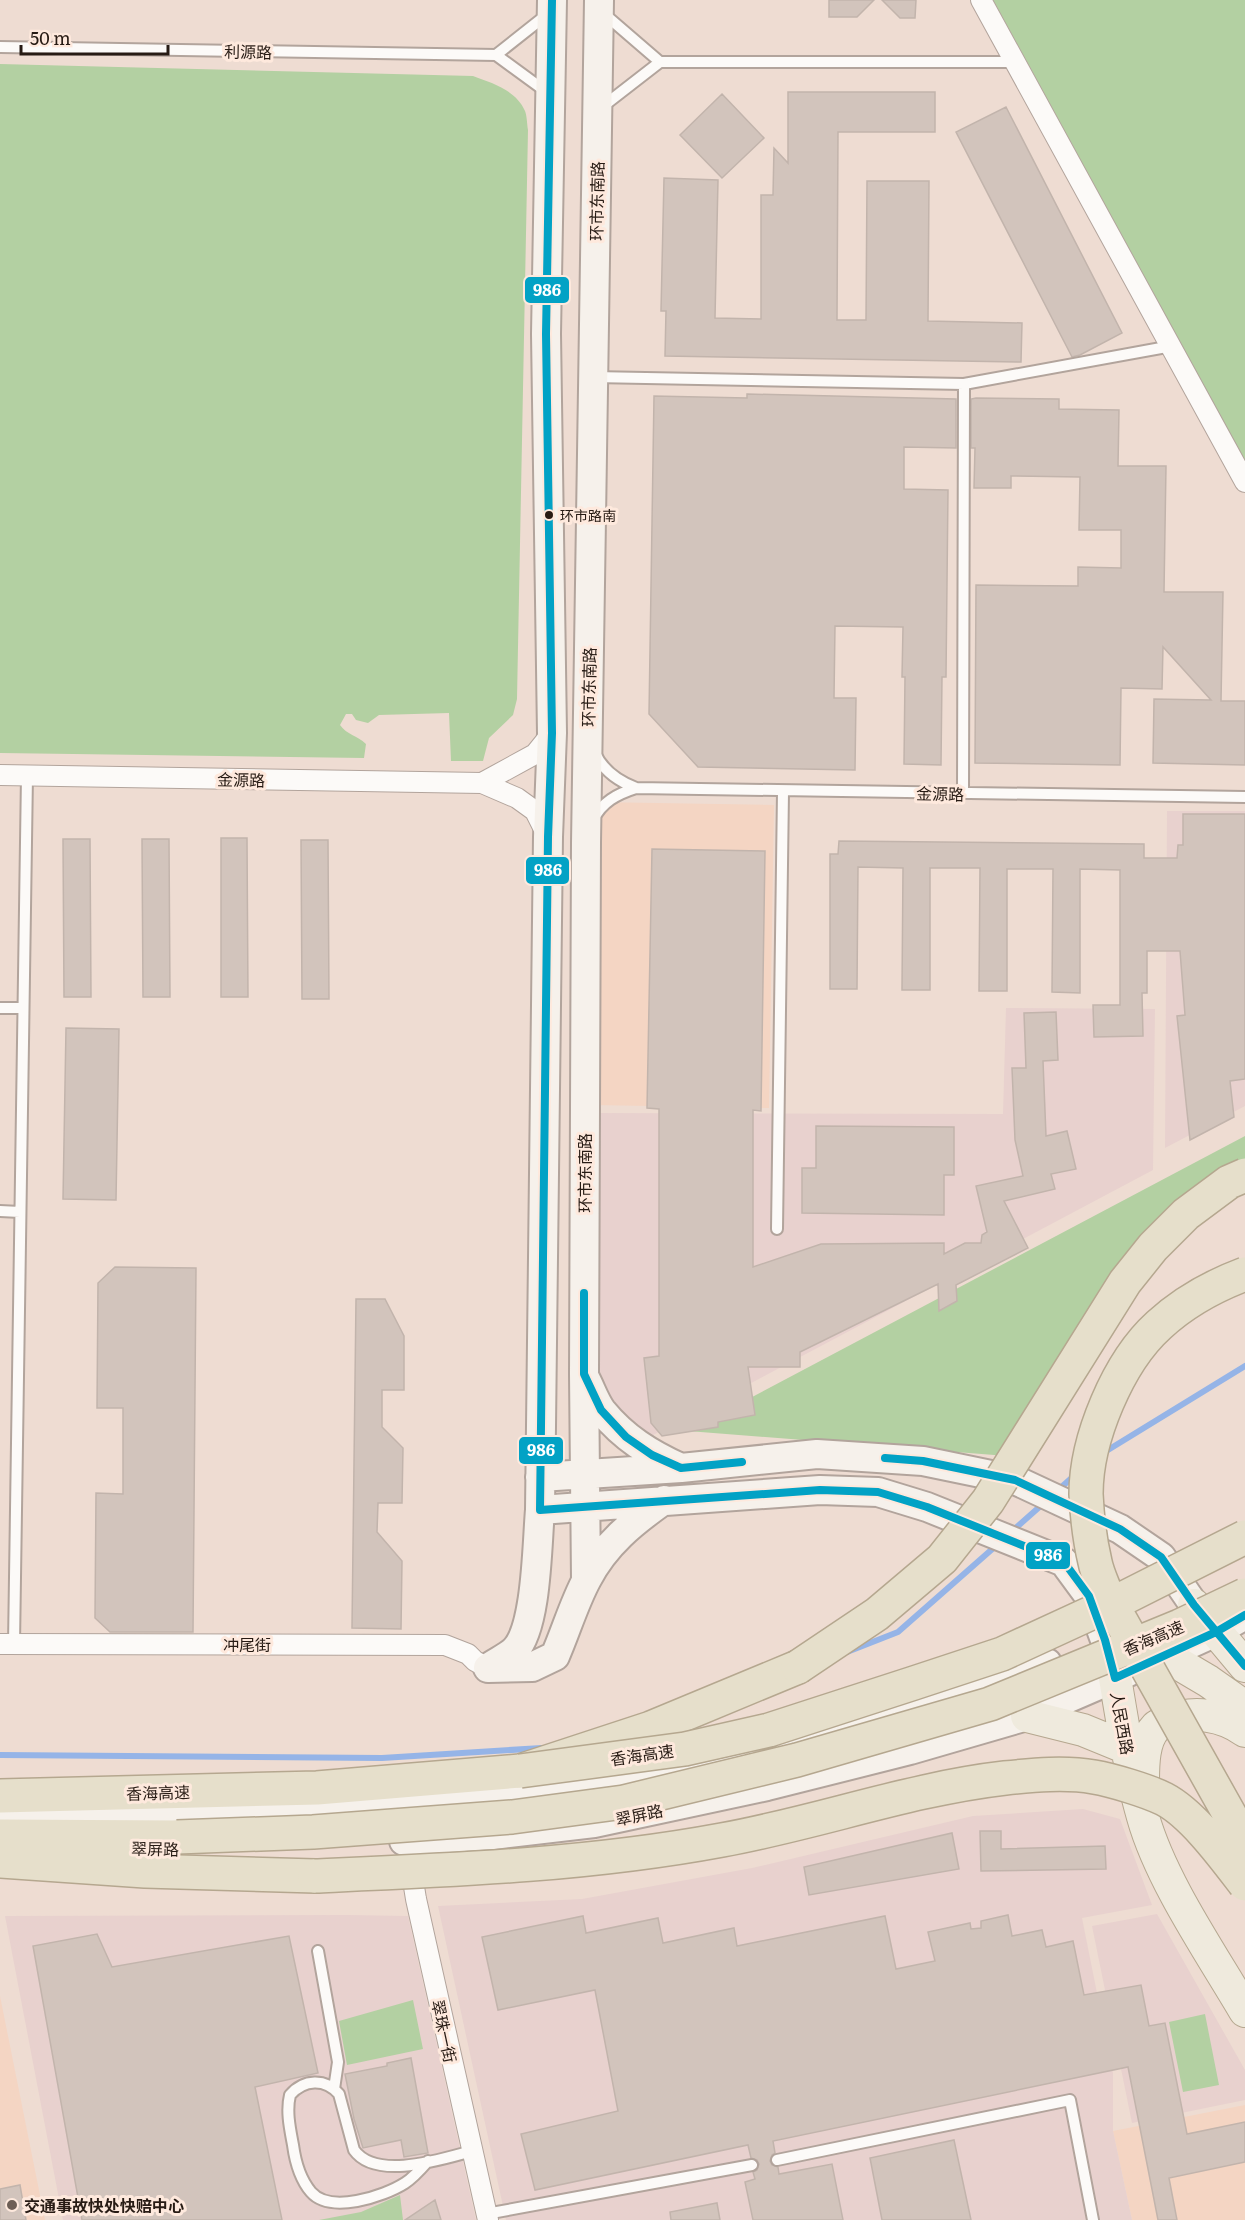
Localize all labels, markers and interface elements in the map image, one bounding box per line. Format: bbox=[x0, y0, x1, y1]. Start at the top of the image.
scale bar bbox=[21, 18, 168, 56]
text: 50 m bbox=[30, 24, 71, 51]
street label: 利源路 bbox=[224, 39, 272, 63]
street label: 环市东南路 bbox=[583, 161, 609, 241]
line badge: 986 bbox=[524, 276, 570, 304]
text: 986 bbox=[533, 277, 561, 301]
place label: 环市路南 bbox=[560, 505, 616, 525]
marker: 环市路南 bbox=[543, 509, 555, 521]
street label: 环市东南路 bbox=[575, 647, 601, 727]
street label: 金源路 bbox=[217, 767, 265, 791]
street label: 金源路 bbox=[916, 781, 964, 805]
line badge: 986 bbox=[525, 856, 570, 885]
text: 986 bbox=[534, 857, 562, 881]
street label: 环市东南路 bbox=[572, 1133, 596, 1213]
line badge: 986 bbox=[518, 1436, 564, 1465]
text: 986 bbox=[527, 1437, 555, 1461]
line badge: 986 bbox=[1025, 1541, 1071, 1570]
text: 986 bbox=[1034, 1542, 1062, 1566]
street label: 香海高速 bbox=[1119, 1613, 1187, 1661]
street label: 冲尾街 bbox=[223, 1632, 271, 1656]
street label: 人民西路 bbox=[1106, 1689, 1140, 1757]
street label: 香海高速 bbox=[609, 1738, 675, 1770]
street label: 香海高速 bbox=[126, 1779, 190, 1805]
street label: 翠屏路 bbox=[613, 1797, 665, 1831]
street label: 翠屏路 bbox=[131, 1836, 179, 1860]
street label: 翠珠一街 bbox=[427, 1997, 463, 2065]
place label: 交通事故快处快赔中心 bbox=[24, 2193, 184, 2217]
marker: 交通事故快处快赔中心 bbox=[5, 2198, 19, 2212]

